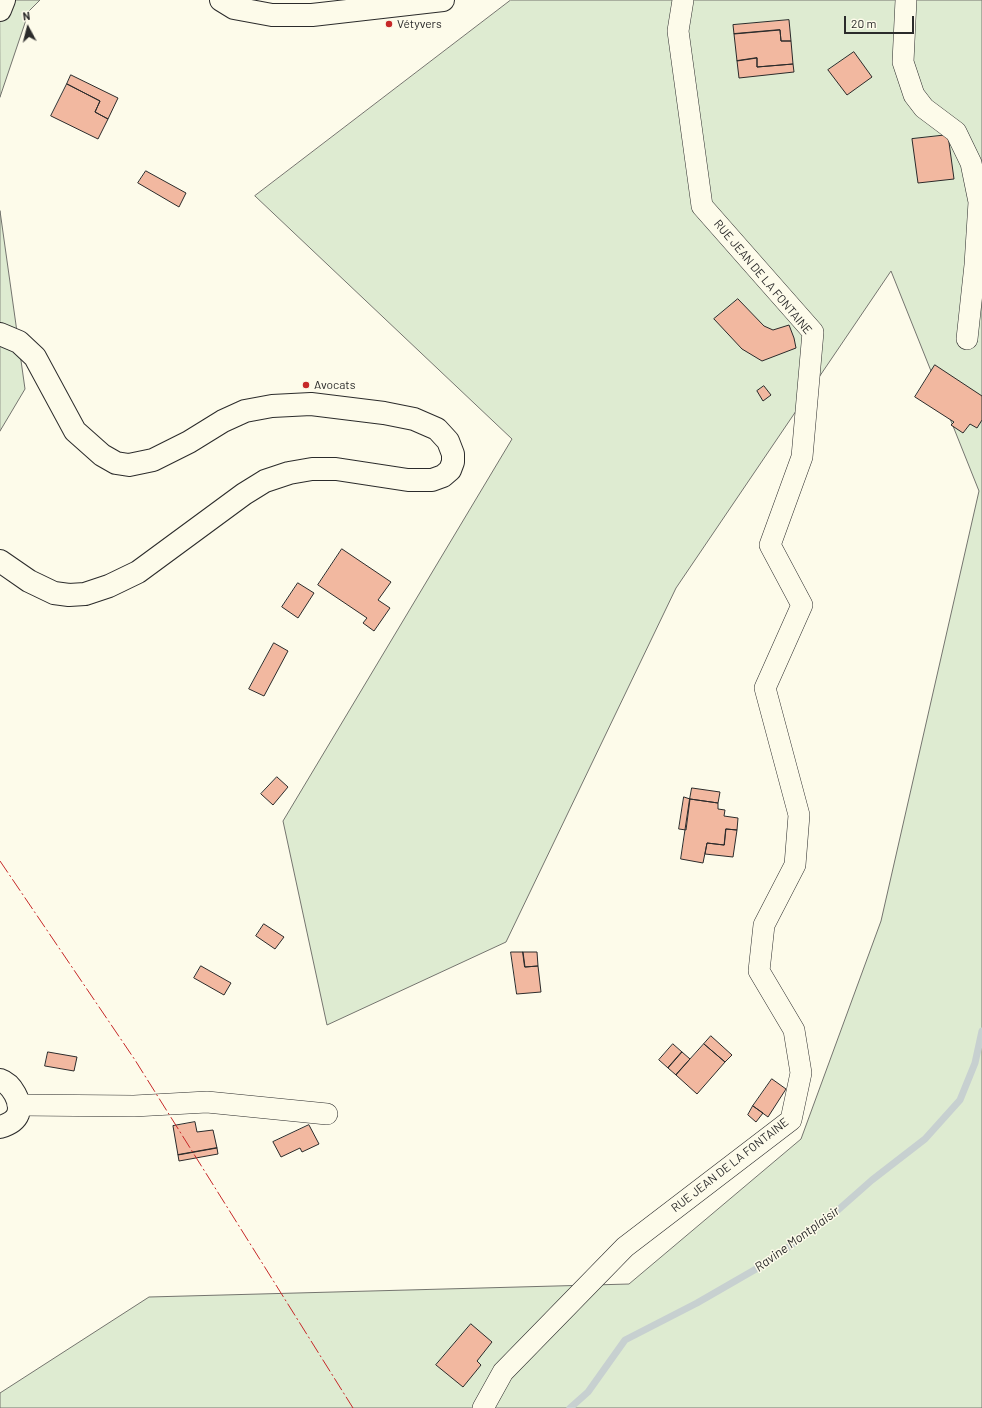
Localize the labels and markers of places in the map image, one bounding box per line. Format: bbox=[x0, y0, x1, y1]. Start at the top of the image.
place label: Vétyvers bbox=[397, 17, 442, 31]
marker: Vétyvers bbox=[384, 19, 394, 29]
place label: Avocats bbox=[314, 378, 355, 392]
marker: Avocats bbox=[301, 380, 311, 390]

